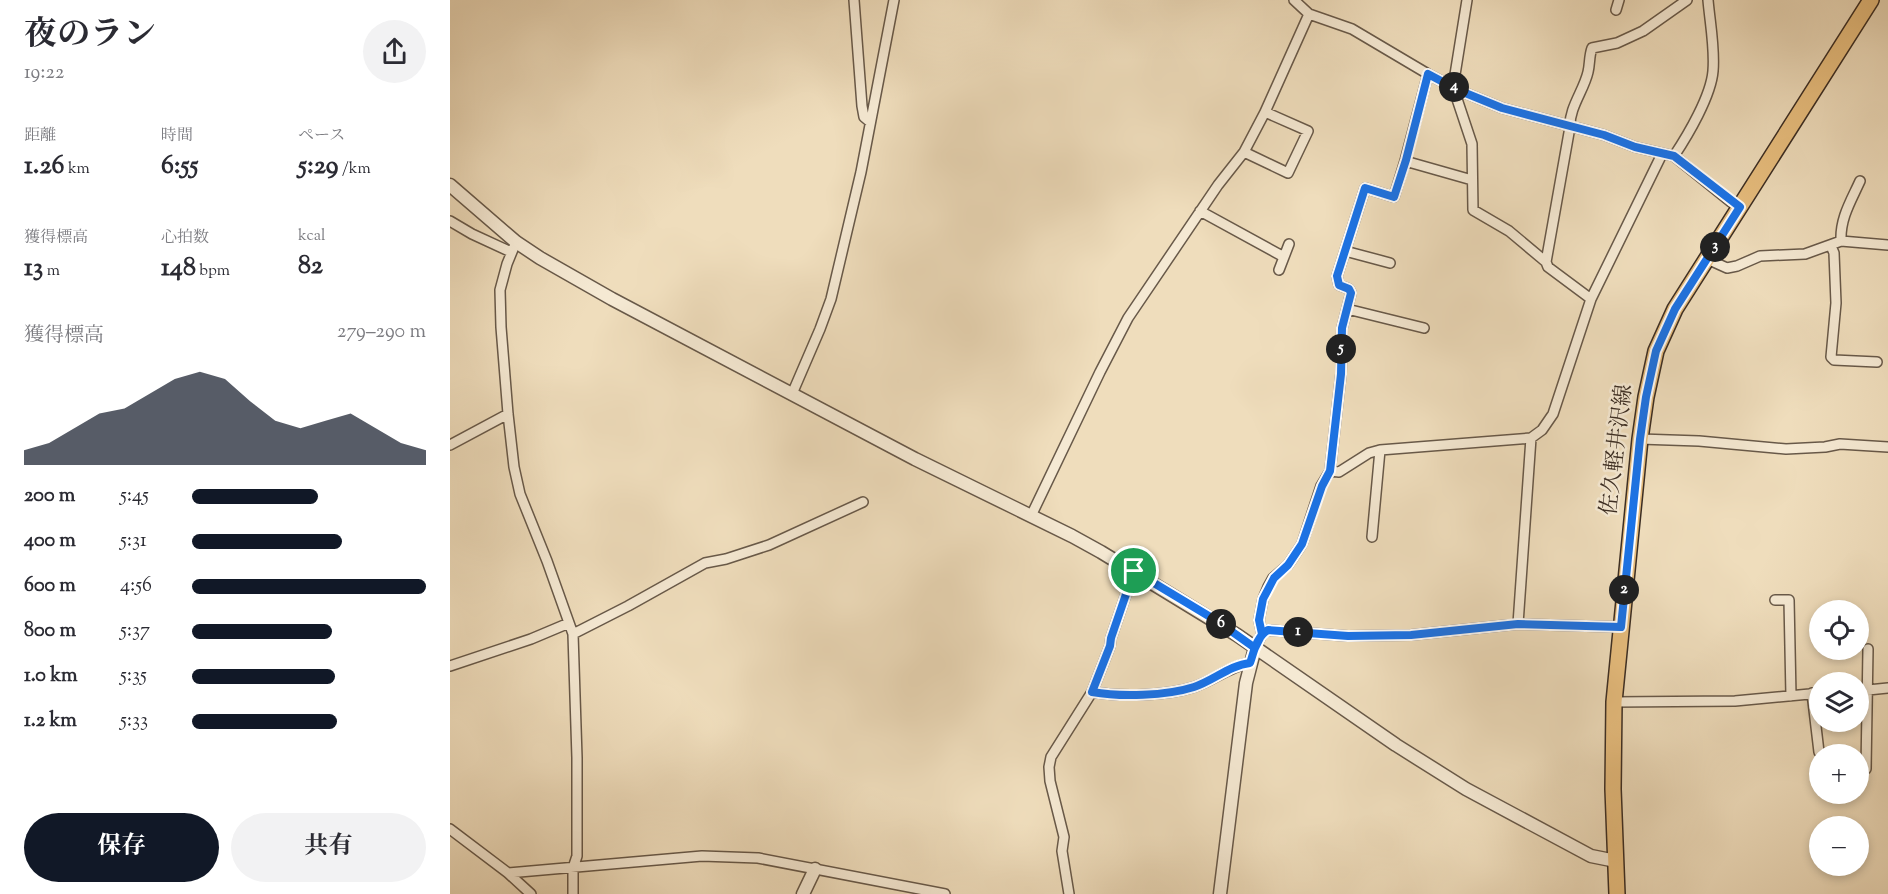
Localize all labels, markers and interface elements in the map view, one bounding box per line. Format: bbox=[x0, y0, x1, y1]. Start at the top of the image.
text: 夜のラン bbox=[24, 12, 156, 60]
button: share bbox=[363, 20, 426, 83]
text: 19:22 bbox=[24, 59, 64, 88]
pin: 4 bbox=[1439, 72, 1469, 102]
text: 4 bbox=[1450, 75, 1458, 98]
text: 距離 bbox=[24, 125, 56, 148]
text: 時間 bbox=[161, 125, 193, 148]
text: ペース bbox=[298, 125, 345, 148]
text: 1.26 bbox=[24, 148, 64, 185]
text: 6:55 bbox=[161, 148, 198, 185]
text: 5:29 bbox=[298, 148, 338, 185]
text: km bbox=[64, 158, 90, 181]
text: /km bbox=[338, 158, 371, 181]
text: kcal bbox=[298, 225, 326, 248]
text: 獲得標高 bbox=[24, 227, 88, 250]
text: 心拍数 bbox=[161, 227, 209, 250]
pin: 3 bbox=[1700, 232, 1730, 262]
text: 3 bbox=[1712, 235, 1718, 258]
text: 82 bbox=[298, 248, 323, 285]
text: 13 bbox=[24, 250, 43, 287]
text: 148 bbox=[161, 250, 196, 287]
text: m bbox=[43, 260, 60, 283]
text: bpm bbox=[196, 260, 230, 283]
text: 279–290 m bbox=[337, 318, 426, 347]
text: 獲得標高 bbox=[24, 322, 104, 351]
pin: 5 bbox=[1326, 334, 1356, 364]
text: 5 bbox=[1338, 337, 1344, 360]
street label: 佐久軽井沢線 bbox=[1594, 383, 1642, 517]
text: 200 m bbox=[24, 482, 75, 511]
text: 5:45 bbox=[120, 482, 149, 511]
text: 400 m bbox=[24, 527, 76, 556]
text: 5:31 bbox=[120, 527, 147, 556]
pin bbox=[1108, 545, 1159, 596]
icon: arrive bbox=[1117, 554, 1150, 587]
text: 600 m bbox=[24, 572, 76, 601]
text: 4:56 bbox=[120, 572, 152, 601]
pin: 2 bbox=[1609, 575, 1639, 605]
text: 2 bbox=[1620, 578, 1628, 601]
map controls bbox=[1809, 600, 1869, 876]
button: locate bbox=[1809, 600, 1869, 660]
pin: 6 bbox=[1206, 609, 1236, 639]
text: 6 bbox=[1217, 612, 1225, 635]
text: 800 m bbox=[24, 617, 76, 646]
text: 5:37 bbox=[120, 617, 150, 646]
pin: 1 bbox=[1283, 617, 1313, 647]
text: 1 bbox=[1295, 620, 1301, 643]
text: 1.0 km bbox=[24, 662, 78, 691]
text: 5:35 bbox=[120, 662, 147, 691]
button: layers bbox=[1809, 672, 1869, 732]
text: 1.2 km bbox=[24, 707, 77, 736]
text: 5:33 bbox=[120, 707, 148, 736]
button: + bbox=[1809, 744, 1869, 804]
button: 保存 bbox=[24, 813, 219, 882]
button: 共有 bbox=[231, 813, 426, 882]
button: − bbox=[1809, 816, 1869, 876]

